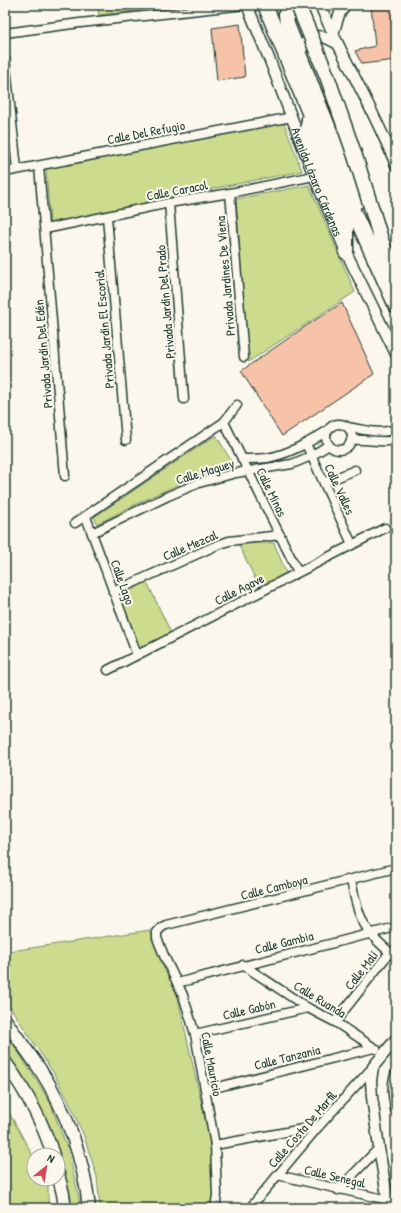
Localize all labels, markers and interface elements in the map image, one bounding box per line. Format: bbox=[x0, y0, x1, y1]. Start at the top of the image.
street label: Calle Del Refugio bbox=[106, 116, 186, 148]
street label: Avenida Lázaro Cárdenas bbox=[287, 124, 347, 239]
street label: Calle Caracol bbox=[145, 175, 210, 205]
street label: Privada Jardines De Viena bbox=[211, 215, 239, 337]
street label: Privada Jardín Del Prado bbox=[151, 245, 179, 359]
street label: Privada Jardín El Escorial bbox=[90, 268, 118, 389]
street label: Privada Jardín Del Edén bbox=[29, 299, 57, 409]
street label: Calle Maguey bbox=[173, 453, 237, 488]
street label: Calle Valles bbox=[320, 461, 360, 517]
street label: Calle Minas bbox=[252, 464, 292, 520]
street label: Calle Mezcal bbox=[160, 525, 221, 565]
street label: Calle Lago bbox=[107, 557, 139, 607]
street label: Calle Agave bbox=[211, 569, 267, 609]
street label: Calle Camboya bbox=[239, 870, 309, 904]
street label: Calle Gambia bbox=[253, 926, 315, 958]
street label: Calle Malí bbox=[340, 947, 382, 993]
street label: Calle Ruanda bbox=[290, 976, 350, 1022]
street label: Calle Gabón bbox=[221, 994, 277, 1024]
street label: Calle Mauricio bbox=[197, 1030, 227, 1098]
street label: Calle Tanzania bbox=[252, 1040, 322, 1074]
street label: Calle Costa De Marfil bbox=[263, 1086, 341, 1171]
north arrow bbox=[26, 1147, 66, 1187]
text: N bbox=[45, 1151, 57, 1166]
street label: Calle Senegal bbox=[303, 1160, 368, 1192]

